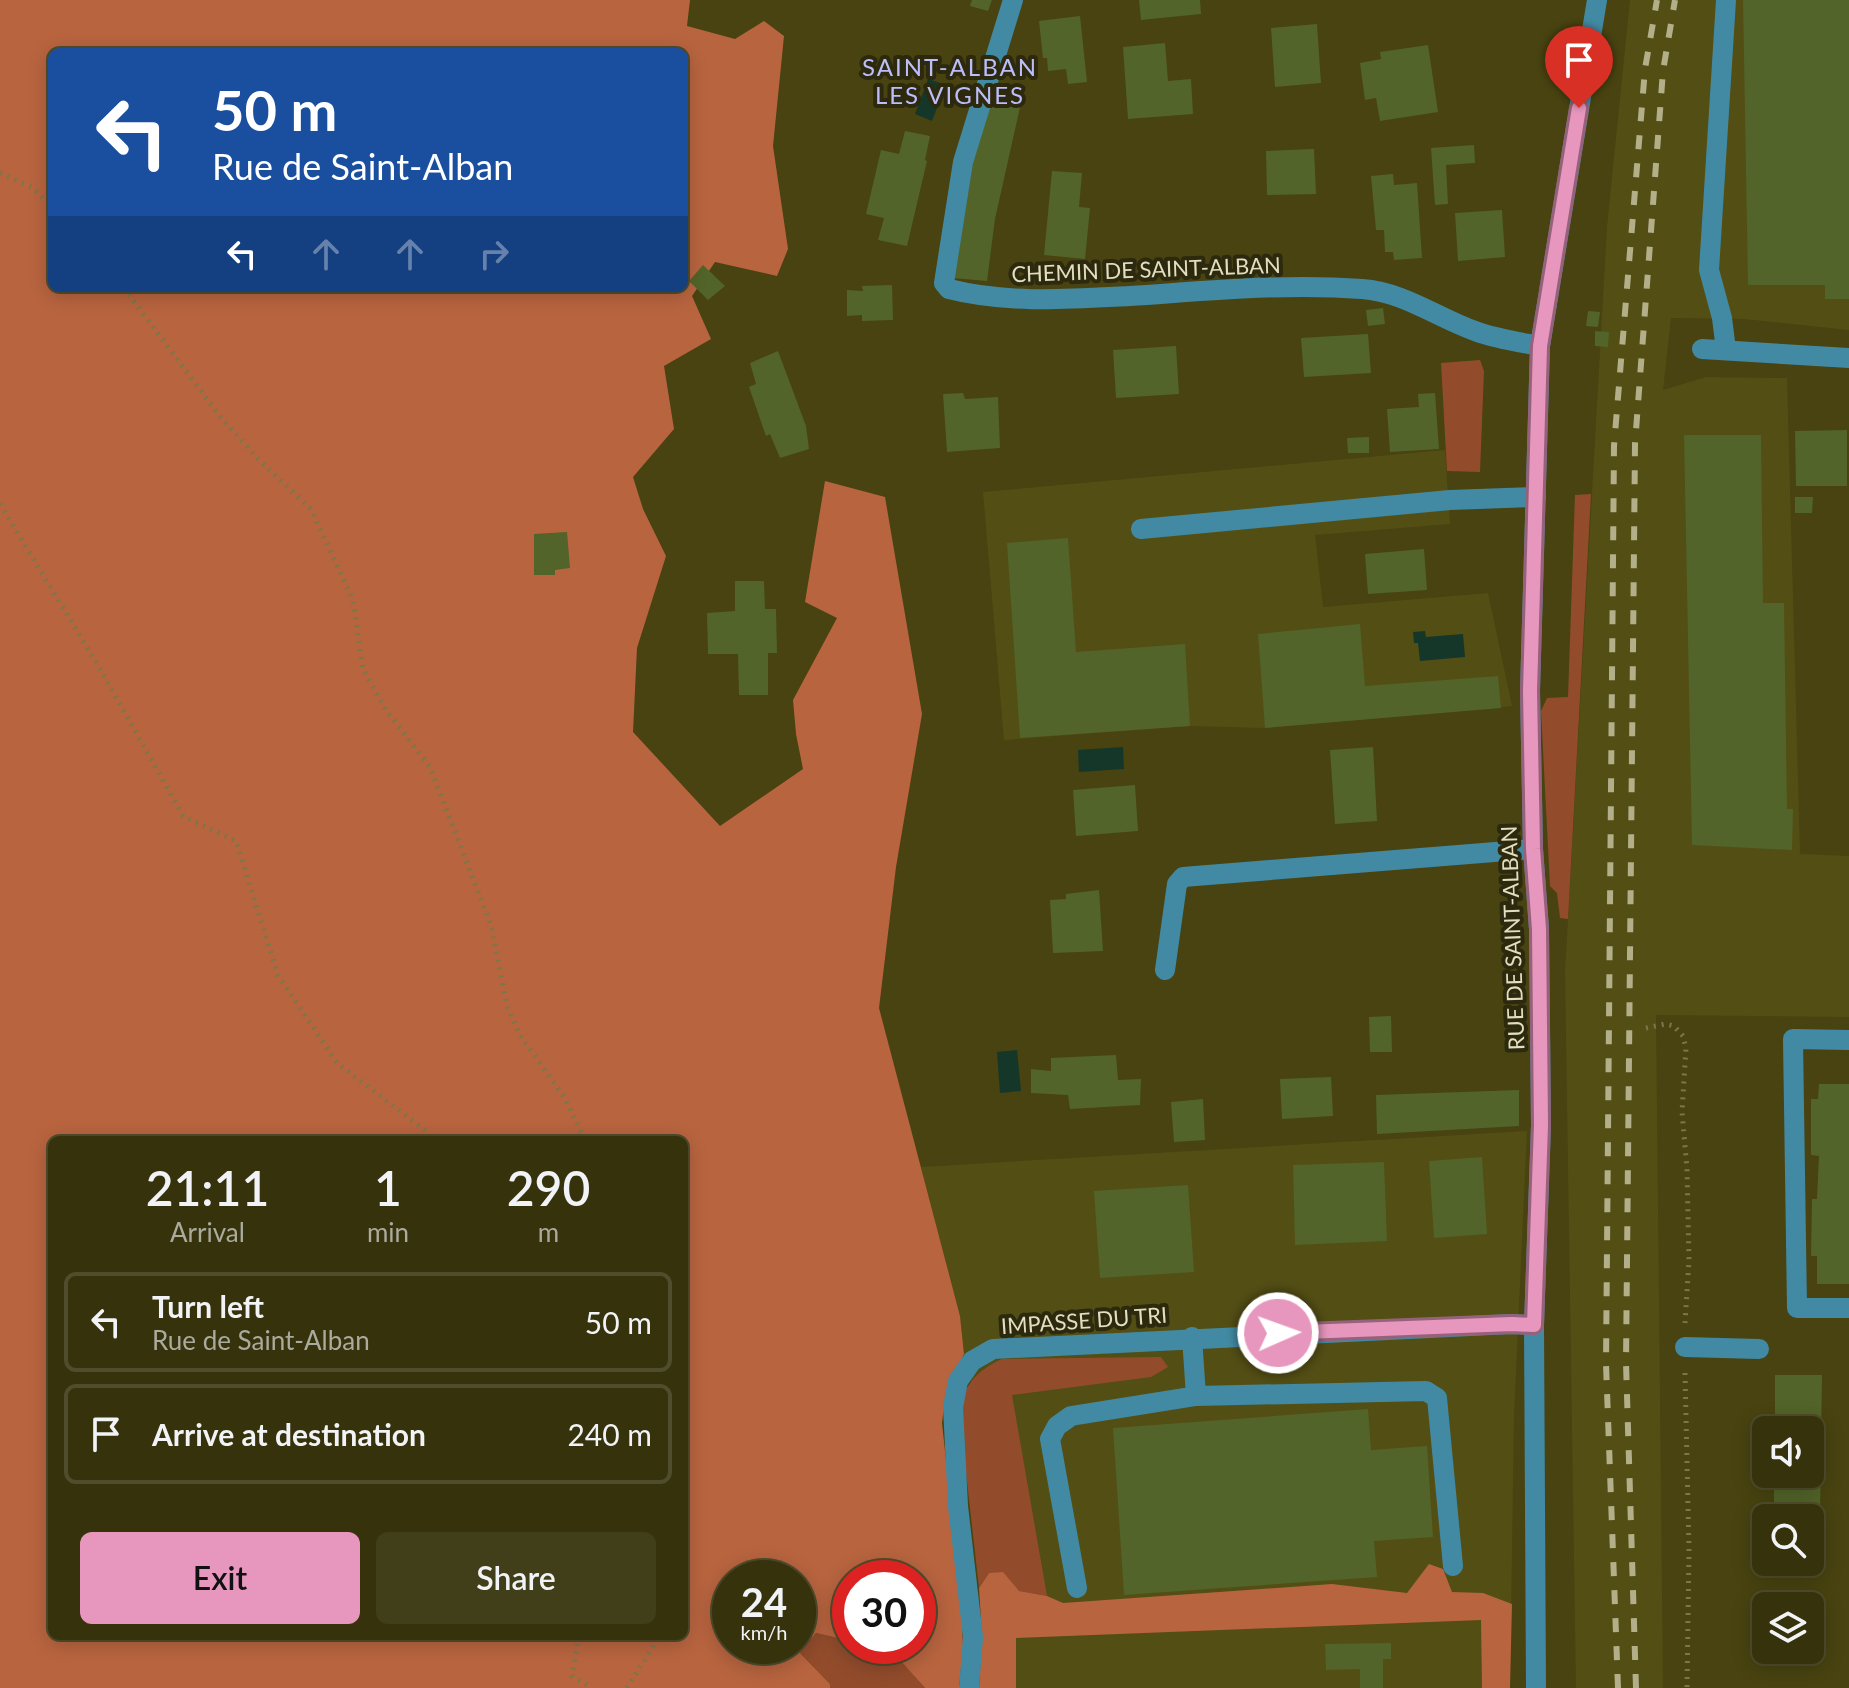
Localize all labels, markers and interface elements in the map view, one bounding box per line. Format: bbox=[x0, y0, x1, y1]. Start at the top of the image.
pin bbox=[1545, 26, 1613, 108]
icon: arrive bbox=[1557, 38, 1601, 82]
district label: SAINT-ALBAN LES VIGNES bbox=[862, 52, 1038, 109]
text: 50 m bbox=[212, 76, 337, 143]
icon: left bbox=[80, 80, 184, 184]
text: Rue de Saint-Alban bbox=[212, 144, 513, 188]
icon: left bbox=[220, 232, 264, 276]
icon: ahead bbox=[304, 232, 348, 276]
icon: ahead bbox=[388, 232, 432, 276]
icon: right bbox=[472, 232, 516, 276]
street label: CHEMIN DE SAINT-ALBAN bbox=[1011, 251, 1281, 287]
street label: RUE DE SAINT-ALBAN bbox=[1495, 825, 1529, 1051]
text: 21:11 bbox=[146, 1159, 269, 1216]
text: 1 bbox=[374, 1159, 402, 1216]
text: 290 bbox=[507, 1159, 590, 1216]
text: Arrival bbox=[170, 1216, 245, 1248]
text: min bbox=[367, 1216, 409, 1248]
text: m bbox=[538, 1216, 559, 1248]
text: Turn left bbox=[152, 1288, 264, 1324]
position arrow bbox=[1236, 1291, 1320, 1375]
icon: left bbox=[84, 1300, 128, 1344]
street label: IMPASSE DU TRI bbox=[1000, 1301, 1168, 1339]
text: 50 m bbox=[585, 1304, 652, 1340]
text: Rue de Saint-Alban bbox=[152, 1324, 370, 1356]
icon: arrive bbox=[84, 1412, 128, 1456]
text: Arrive at destination bbox=[152, 1416, 426, 1452]
text: 240 m bbox=[567, 1416, 652, 1452]
map controls bbox=[1752, 1416, 1824, 1664]
button: sound bbox=[1752, 1416, 1824, 1488]
button: search bbox=[1752, 1504, 1824, 1576]
button: Exit bbox=[80, 1532, 360, 1624]
button: Share bbox=[376, 1532, 656, 1624]
speed limit sign: 30 bbox=[832, 1560, 936, 1664]
text: 24 bbox=[741, 1578, 787, 1626]
button: layers bbox=[1752, 1592, 1824, 1664]
text: km/h bbox=[741, 1620, 787, 1644]

